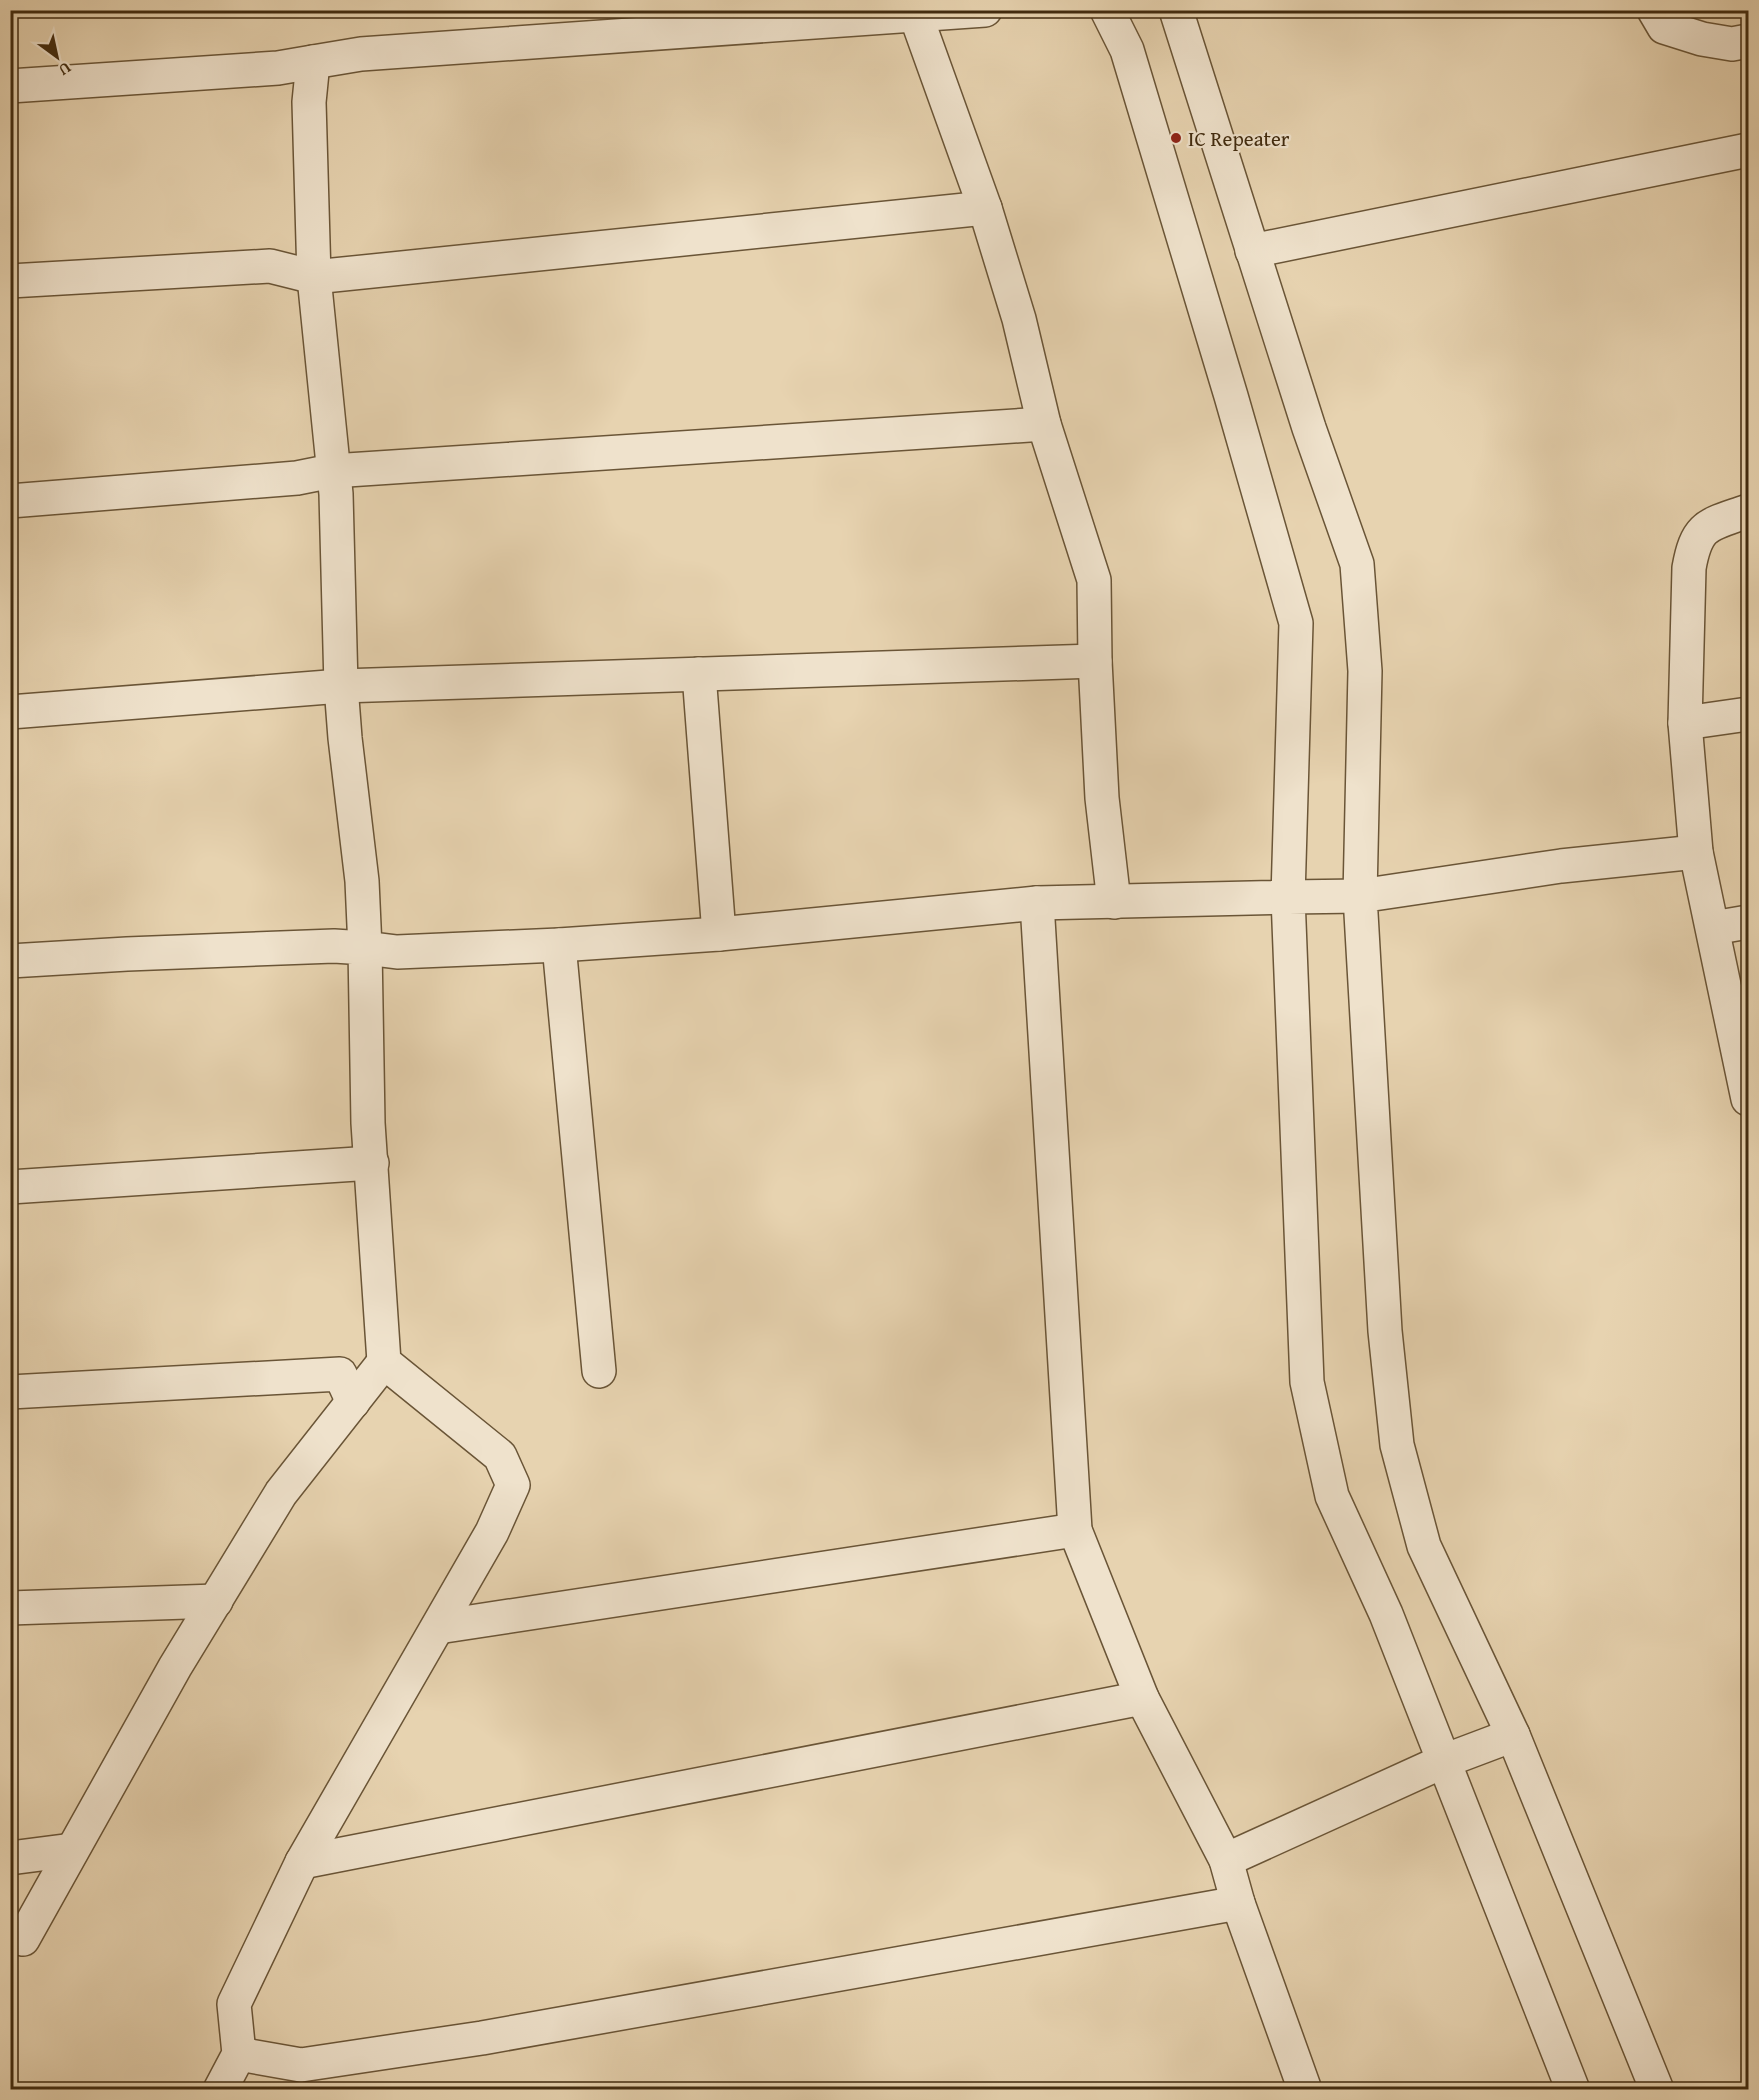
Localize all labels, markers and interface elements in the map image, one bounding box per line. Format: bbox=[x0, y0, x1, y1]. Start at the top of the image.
north arrow bbox=[27, 27, 87, 87]
text: U bbox=[54, 57, 76, 83]
place label: IC Repeater bbox=[1188, 123, 1290, 154]
marker: IC Repeater bbox=[1169, 131, 1183, 145]

